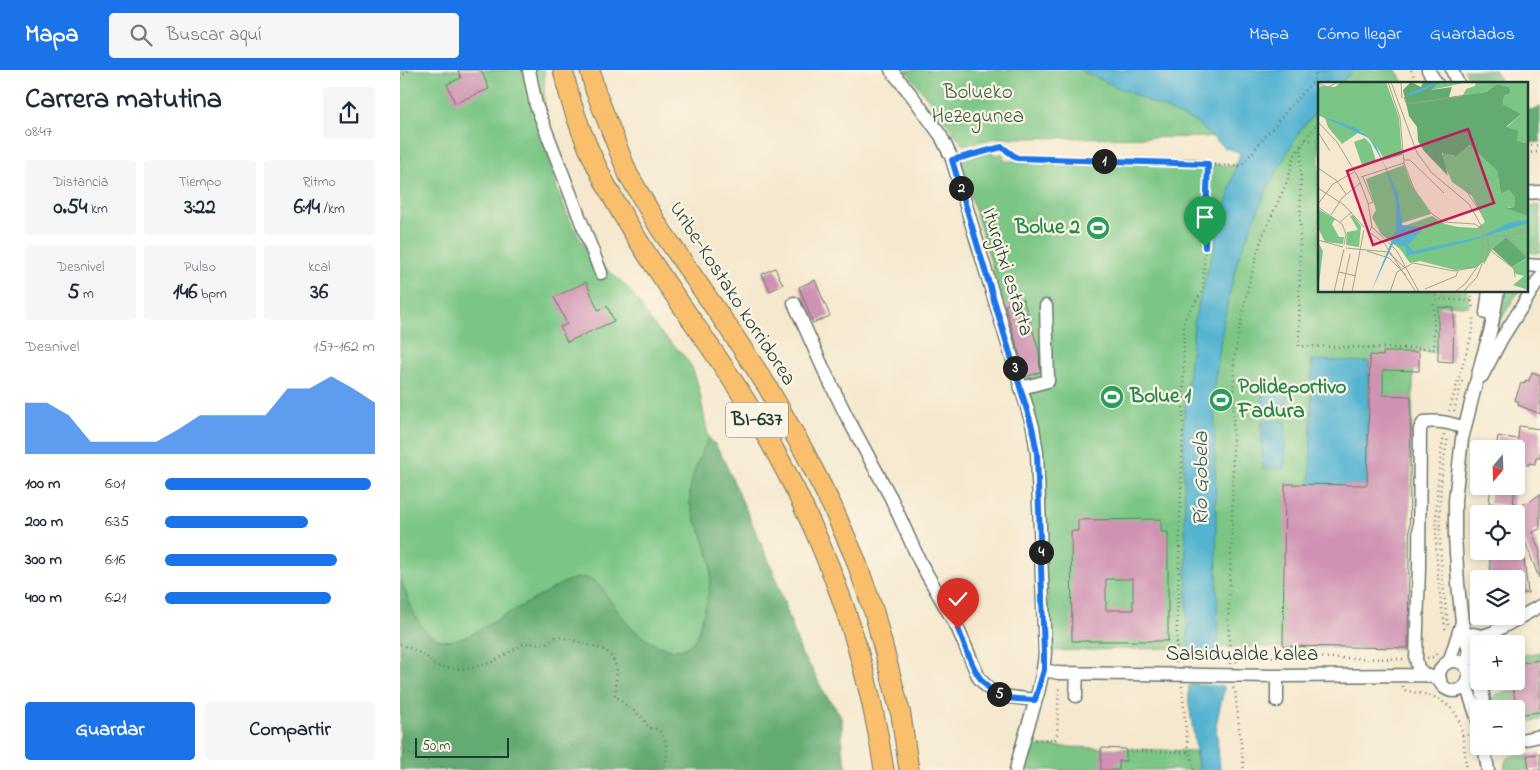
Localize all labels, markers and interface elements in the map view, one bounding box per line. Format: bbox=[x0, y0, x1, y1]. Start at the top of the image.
search box bbox=[109, 13, 459, 58]
text: Mapa bbox=[25, 18, 79, 53]
icon: search bbox=[127, 21, 155, 49]
text: Buscar aquí bbox=[167, 22, 262, 49]
text: Mapa bbox=[1249, 22, 1289, 48]
text: Cómo llegar bbox=[1317, 22, 1402, 48]
text: Guardados bbox=[1430, 22, 1515, 48]
park label: Bolueko Hezegunea bbox=[932, 78, 1024, 134]
text: Carrera matutina bbox=[25, 80, 222, 121]
inset map bbox=[1318, 82, 1528, 292]
button: share bbox=[323, 87, 375, 139]
text: 08:47 bbox=[25, 120, 52, 144]
pin: 1 bbox=[1092, 148, 1116, 174]
text: 1 bbox=[1102, 151, 1107, 172]
text: Distancia bbox=[53, 172, 108, 193]
text: Tiempo bbox=[179, 172, 221, 193]
text: Ritmo bbox=[303, 172, 336, 193]
pin: 2 bbox=[948, 176, 974, 200]
text: 2 bbox=[958, 178, 965, 199]
text: 0.54 bbox=[53, 193, 87, 223]
text: 3:22 bbox=[184, 193, 216, 223]
text: 6:14 bbox=[294, 193, 320, 223]
street label: Uribe-Kostako korridorea bbox=[661, 196, 803, 392]
pin bbox=[1184, 196, 1226, 247]
text: km bbox=[87, 199, 108, 220]
text: /km bbox=[320, 199, 345, 220]
icon: arrive bbox=[1191, 203, 1219, 231]
street label: Iturgitxi estarta bbox=[971, 204, 1041, 340]
place label: Bolue 2 bbox=[1014, 213, 1081, 243]
sports icon: Bolue 2 bbox=[1085, 215, 1111, 241]
text: Desnivel bbox=[57, 257, 104, 278]
text: Pulso bbox=[184, 257, 216, 278]
text: kcal bbox=[308, 257, 330, 278]
text: 5 bbox=[67, 278, 79, 308]
text: 146 bbox=[173, 278, 198, 308]
text: 36 bbox=[310, 278, 328, 308]
text: m bbox=[79, 284, 94, 305]
text: bpm bbox=[198, 284, 227, 305]
text: Desnivel bbox=[25, 335, 79, 359]
text: 157–162 m bbox=[313, 335, 375, 359]
pin: 3 bbox=[1002, 356, 1028, 380]
text: 3 bbox=[1013, 358, 1018, 379]
place label: Polideportivo Fadura bbox=[1237, 373, 1347, 427]
place label: Bolue 1 bbox=[1129, 382, 1192, 412]
sports icon: Bolue 1 bbox=[1099, 384, 1125, 410]
sports icon: Polideportivo Fadura bbox=[1208, 387, 1234, 413]
road number: BI-637 bbox=[726, 402, 788, 438]
water label: Río Gobela bbox=[1186, 431, 1218, 526]
north arrow bbox=[1470, 440, 1525, 495]
map controls bbox=[1470, 440, 1525, 755]
text: 100 m bbox=[25, 472, 60, 496]
text: 6:01 bbox=[105, 472, 125, 496]
button: locate bbox=[1470, 505, 1525, 560]
text: 200 m bbox=[25, 510, 63, 534]
text: 6:35 bbox=[105, 510, 129, 534]
pin: 4 bbox=[1028, 540, 1054, 564]
text: 4 bbox=[1039, 542, 1044, 563]
text: 300 m bbox=[25, 548, 62, 572]
text: 6:16 bbox=[105, 548, 126, 572]
button: layers bbox=[1470, 570, 1525, 625]
pin bbox=[937, 578, 979, 629]
icon: check bbox=[944, 585, 972, 613]
text: 400 m bbox=[25, 586, 62, 610]
text: 6:21 bbox=[105, 586, 126, 610]
button: + bbox=[1470, 635, 1525, 690]
street label: Salsidualde kalea bbox=[1166, 640, 1318, 670]
pin: 5 bbox=[986, 682, 1012, 706]
text: 5 bbox=[995, 684, 1004, 705]
button: − bbox=[1470, 700, 1525, 755]
button: Guardar bbox=[25, 702, 195, 760]
button: Compartir bbox=[205, 702, 375, 760]
scale bar bbox=[415, 735, 509, 758]
text: 50 m bbox=[422, 736, 450, 757]

